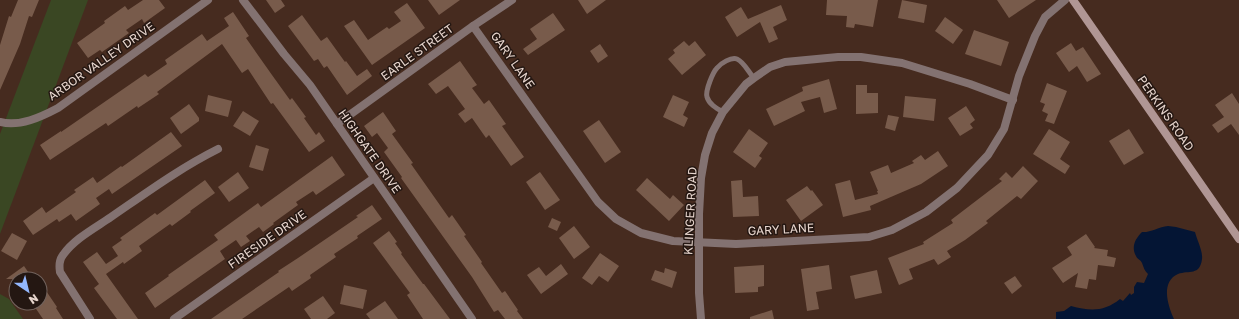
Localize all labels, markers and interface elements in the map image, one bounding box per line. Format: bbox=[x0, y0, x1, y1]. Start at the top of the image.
street label: ARBOR VALLEY DRIVE bbox=[45, 19, 157, 103]
street label: EARLE STREET bbox=[378, 20, 457, 83]
street label: GARY LANE bbox=[488, 28, 538, 92]
street label: PERKINS ROAD bbox=[1134, 72, 1198, 154]
street label: HIGHGATE DRIVE bbox=[335, 106, 405, 196]
street label: KLINGER ROAD bbox=[680, 167, 700, 255]
street label: FIRESIDE DRIVE bbox=[225, 206, 309, 272]
street label: GARY LANE bbox=[747, 220, 815, 238]
north arrow bbox=[8, 271, 48, 311]
text: N bbox=[27, 292, 41, 307]

